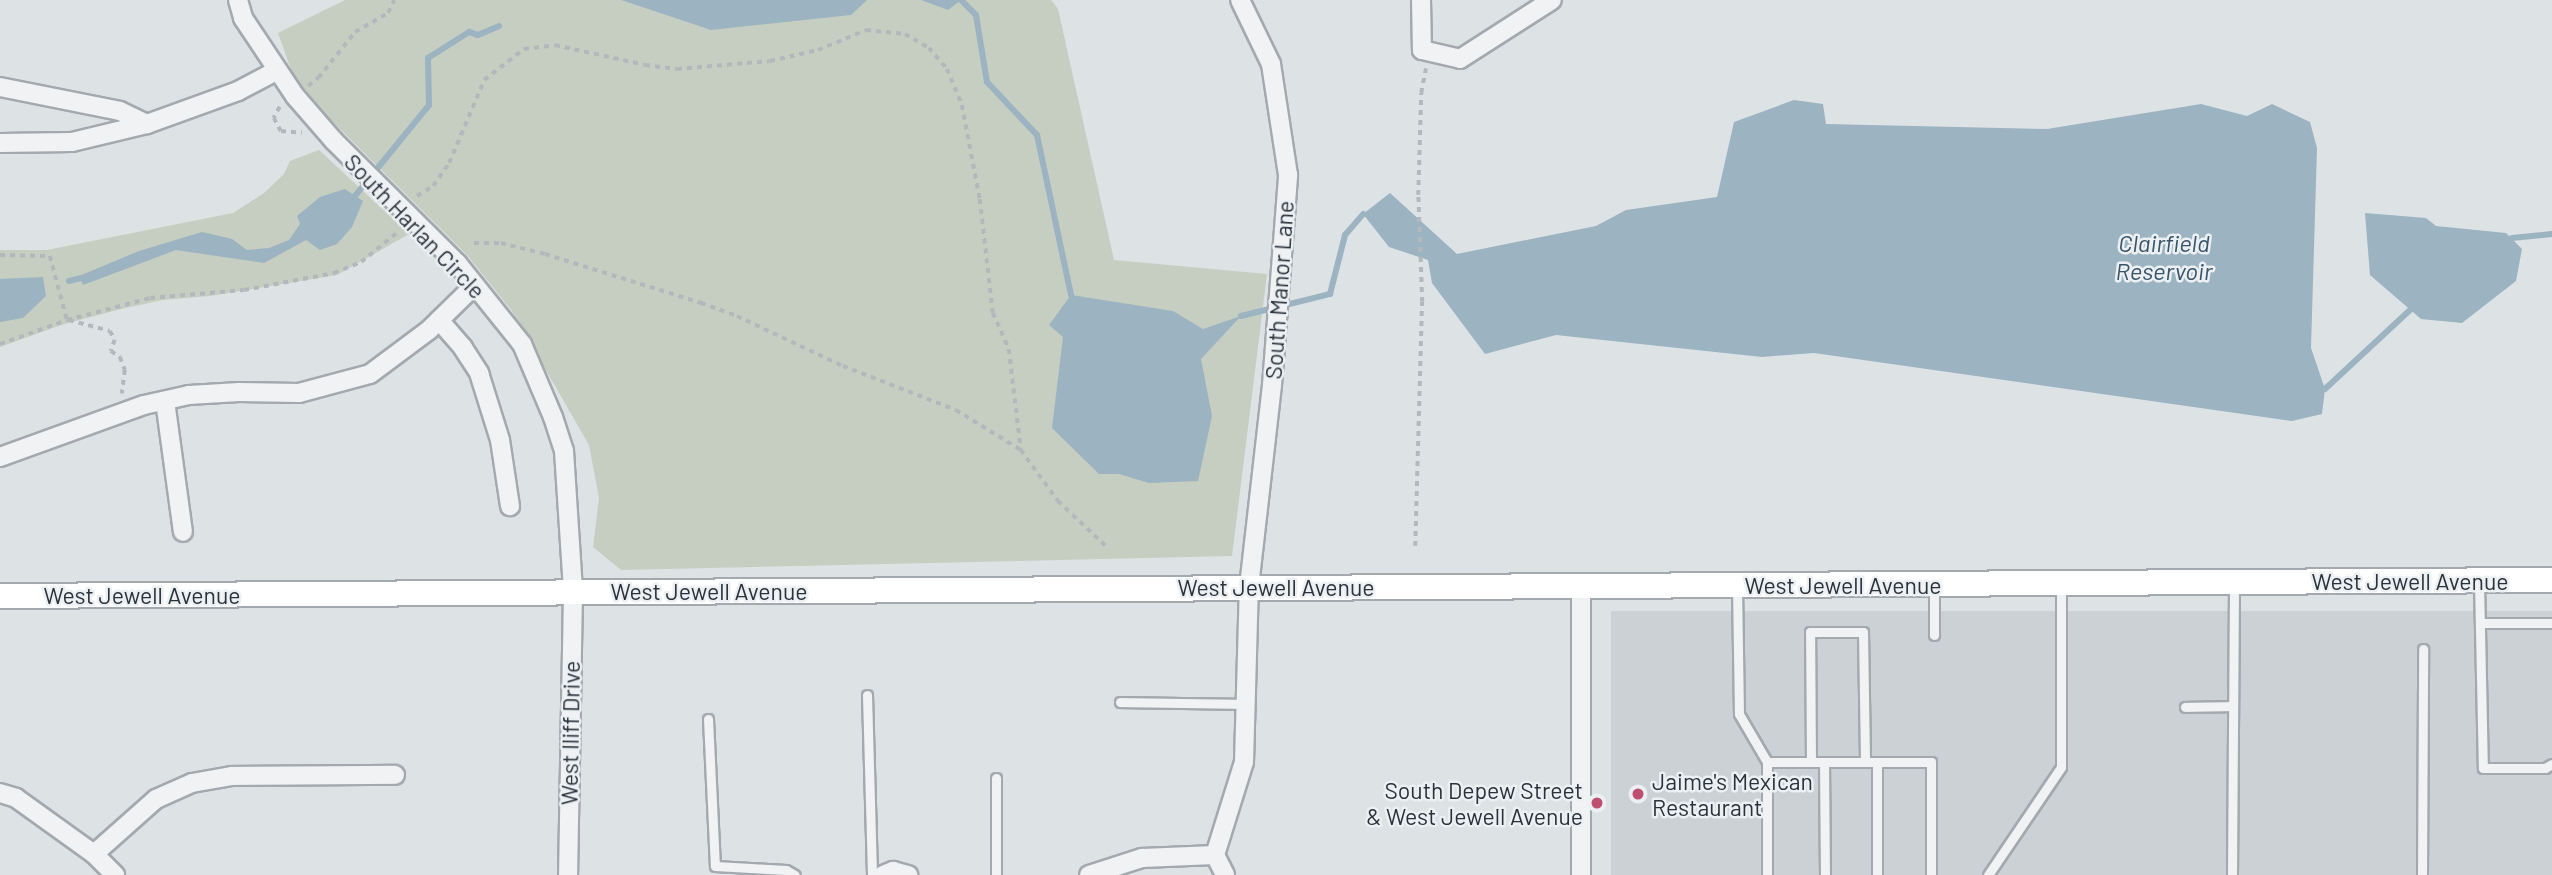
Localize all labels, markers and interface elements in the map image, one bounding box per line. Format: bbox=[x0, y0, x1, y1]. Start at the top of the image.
street label: South Harlan Circle bbox=[339, 148, 491, 304]
street label: South Manor Lane bbox=[1259, 200, 1299, 380]
water label: Clairfield Reservoir bbox=[2116, 229, 2212, 285]
street label: West Jewell Avenue bbox=[2311, 567, 2509, 595]
street label: West Jewell Avenue bbox=[1744, 571, 1942, 599]
street label: West Jewell Avenue bbox=[1177, 573, 1375, 601]
street label: West Jewell Avenue bbox=[610, 577, 808, 605]
street label: West Jewell Avenue bbox=[43, 581, 241, 609]
street label: West Iliff Drive bbox=[555, 661, 585, 805]
place label: Jaime's Mexican Restaurant bbox=[1652, 767, 1813, 821]
place label: South Depew Street & West Jewell Avenue bbox=[1366, 776, 1583, 830]
marker: Jaime's Mexican Restaurant bbox=[1630, 786, 1646, 802]
marker: South Depew Street & West Jewell Avenue bbox=[1589, 795, 1605, 811]

